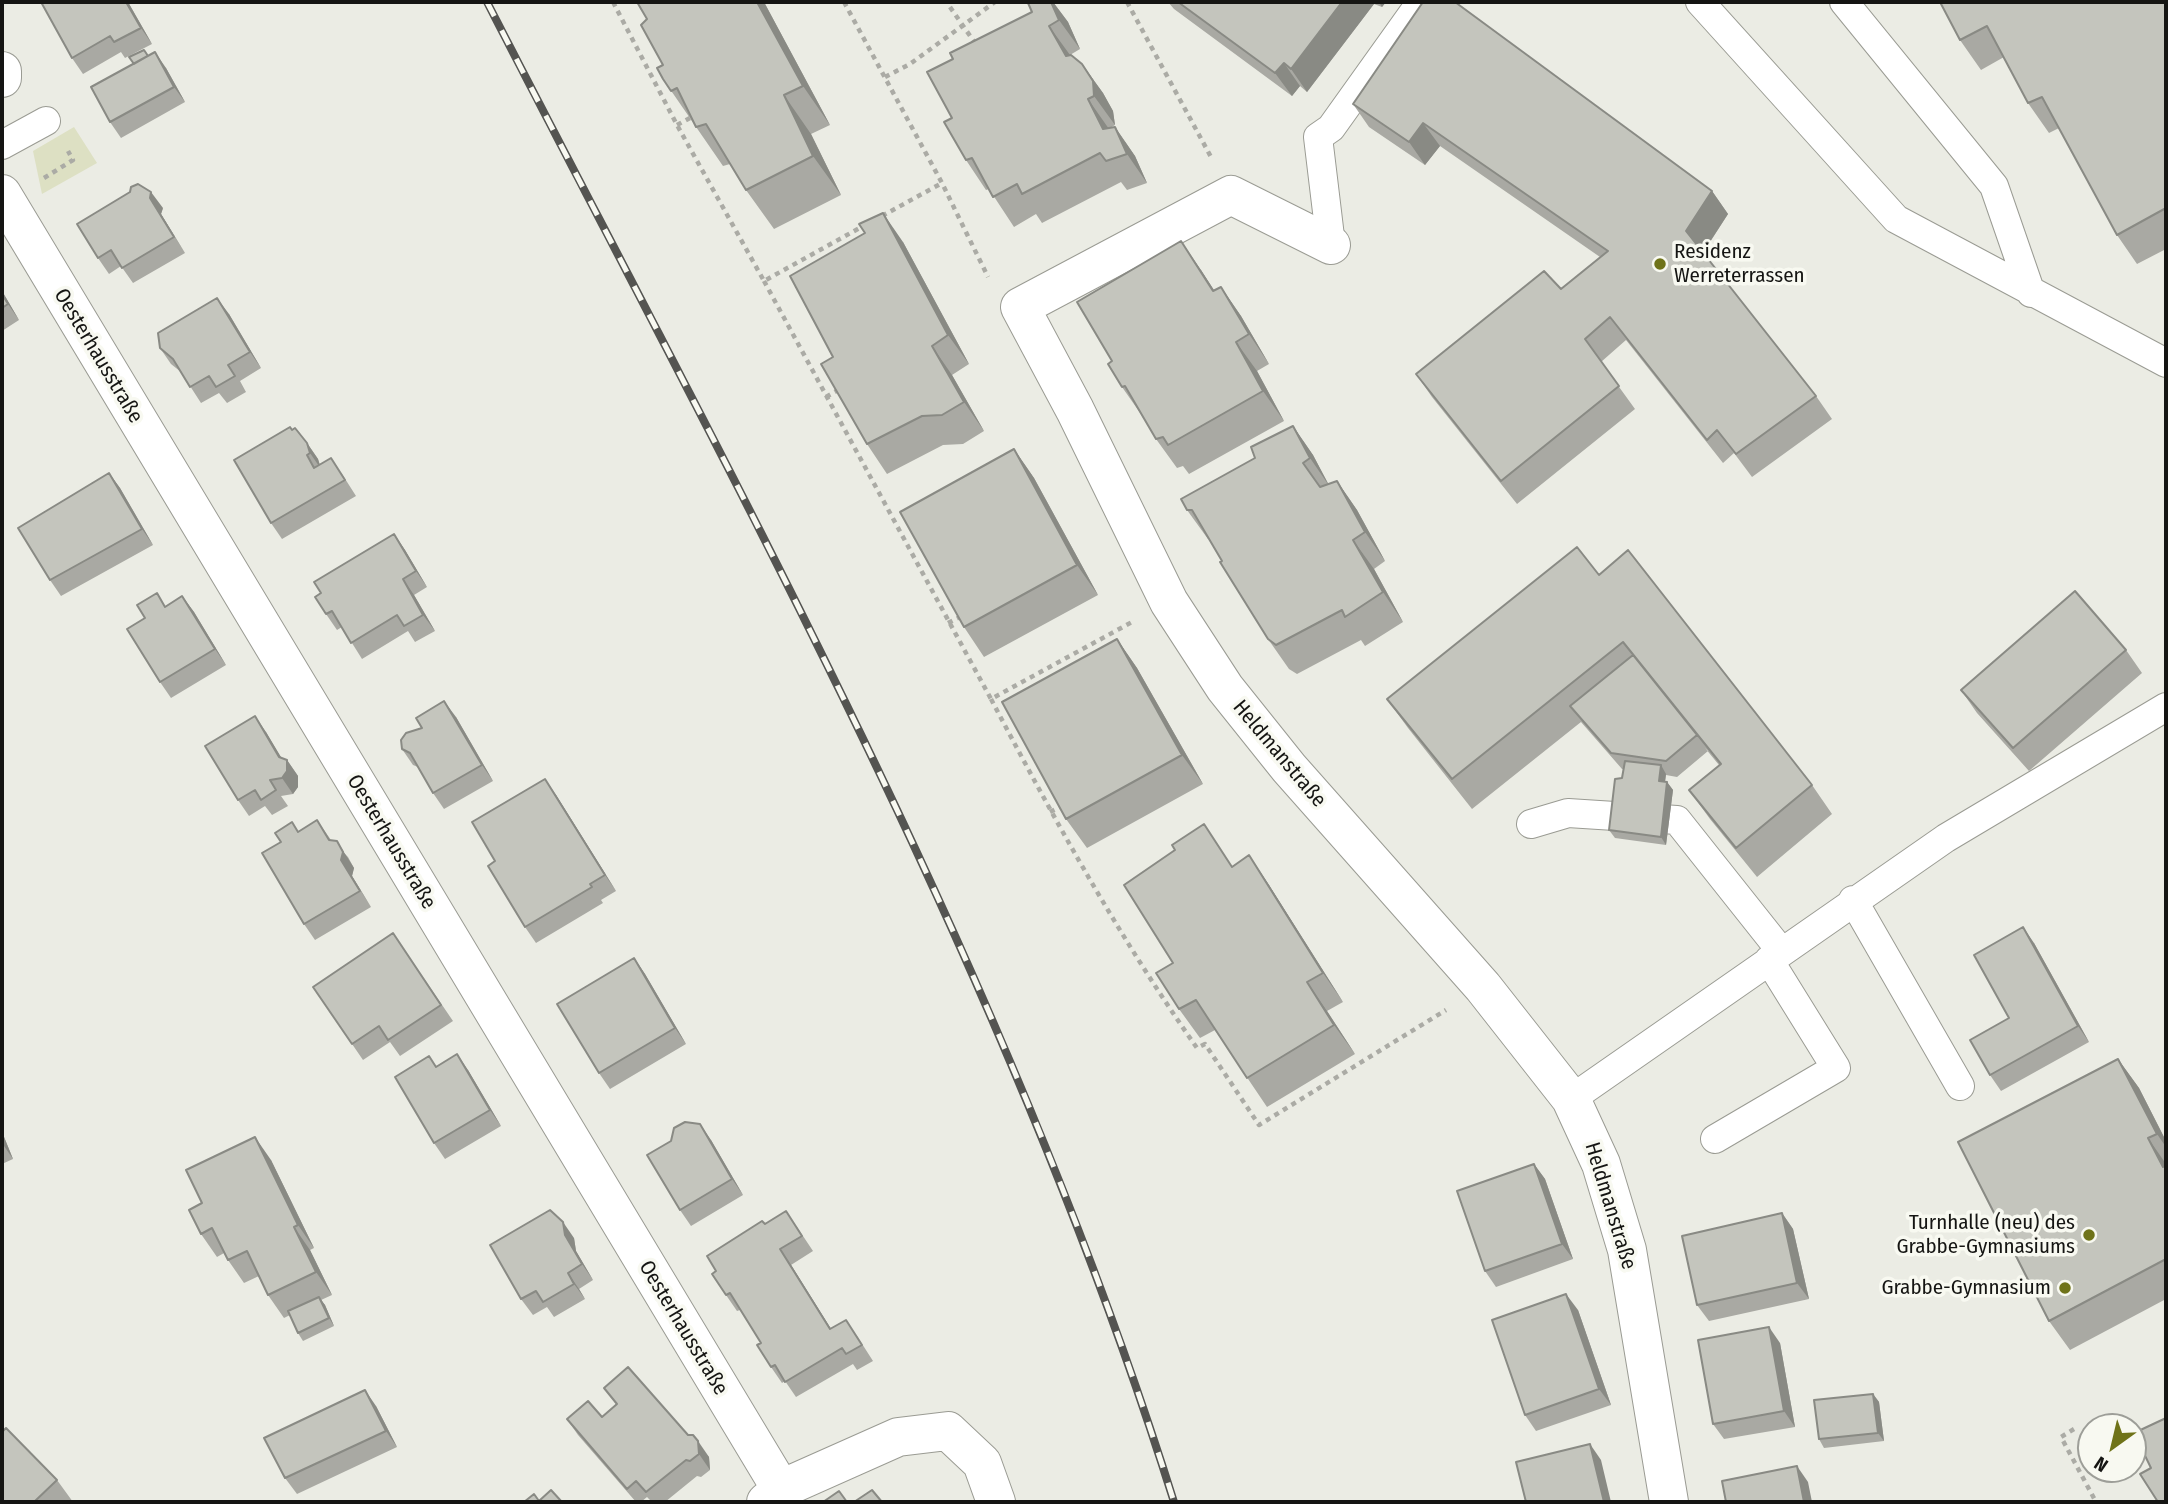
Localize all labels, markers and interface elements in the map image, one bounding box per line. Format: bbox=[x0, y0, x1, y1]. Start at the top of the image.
place label: Residenz Werreterrassen bbox=[1674, 239, 1805, 289]
marker: Residenz Werreterrassen bbox=[1652, 256, 1668, 272]
street label: Oesterhausstraße bbox=[48, 284, 148, 428]
street label: Heldmanstraße bbox=[1227, 695, 1331, 813]
street label: Oesterhausstraße bbox=[341, 770, 441, 914]
street label: Heldmanstraße bbox=[1579, 1139, 1641, 1273]
place label: Turnhalle (neu) des Grabbe-Gymnasiums bbox=[1896, 1210, 2075, 1260]
marker: Turnhalle (neu) des Grabbe-Gymnasiums bbox=[2081, 1227, 2097, 1243]
street label: Oesterhausstraße bbox=[633, 1256, 733, 1400]
place label: Grabbe-Gymnasium bbox=[1881, 1275, 2051, 1301]
marker: Grabbe-Gymnasium bbox=[2057, 1280, 2073, 1296]
north arrow bbox=[2077, 1413, 2147, 1483]
text: N bbox=[2090, 1451, 2112, 1477]

